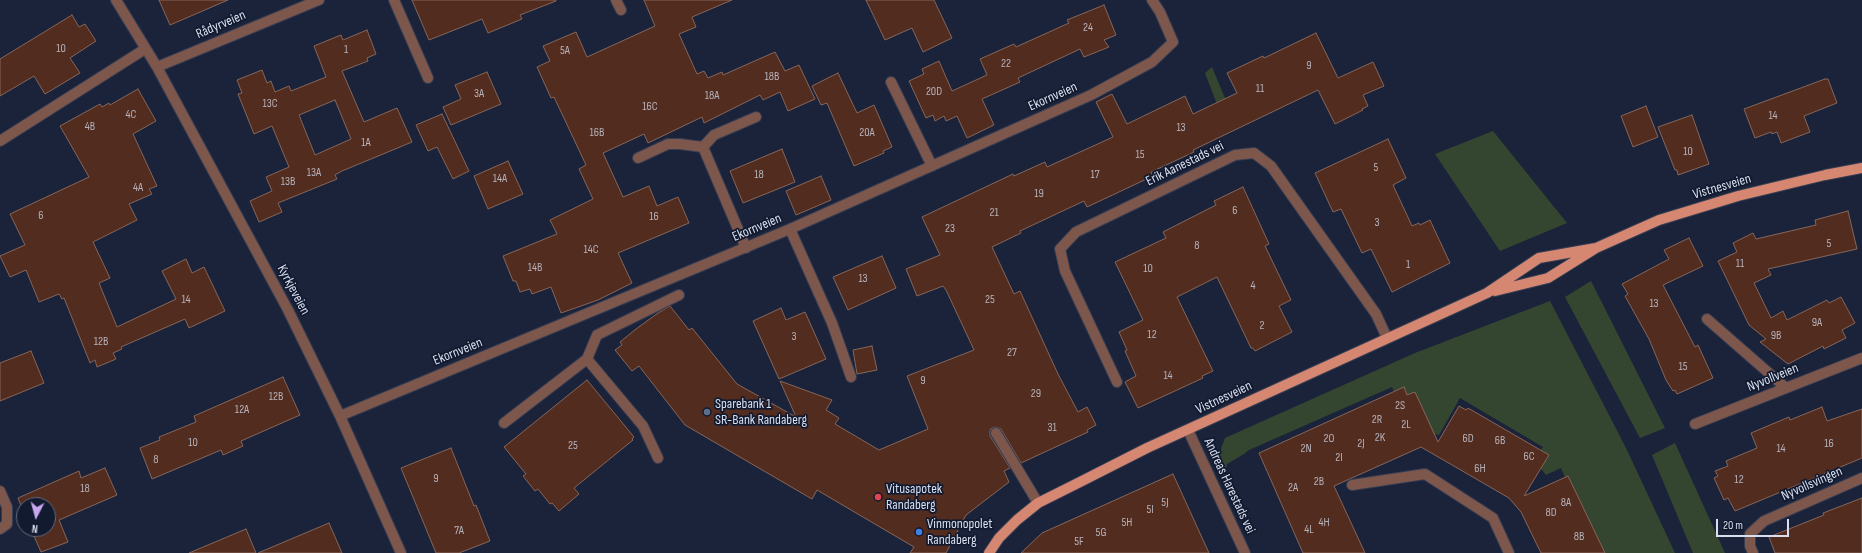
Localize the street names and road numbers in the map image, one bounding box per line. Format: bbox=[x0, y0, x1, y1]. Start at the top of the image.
street label: Rådyrveien bbox=[194, 7, 248, 43]
street label: Ekornveien bbox=[1026, 79, 1080, 115]
street label: Erik Aanestads vei bbox=[1143, 138, 1227, 190]
street label: Vistnesveien bbox=[1691, 171, 1753, 203]
street label: Ekornveien bbox=[730, 210, 784, 246]
street label: Kyrkjeveien bbox=[273, 262, 313, 318]
street label: Ekornveien bbox=[431, 335, 485, 369]
street label: Nyvollveien bbox=[1745, 360, 1801, 396]
street label: Vistnesveien bbox=[1193, 378, 1255, 418]
street label: Andreas Harestads vei bbox=[1200, 436, 1258, 536]
street label: Nyvollsvingen bbox=[1779, 463, 1845, 505]

